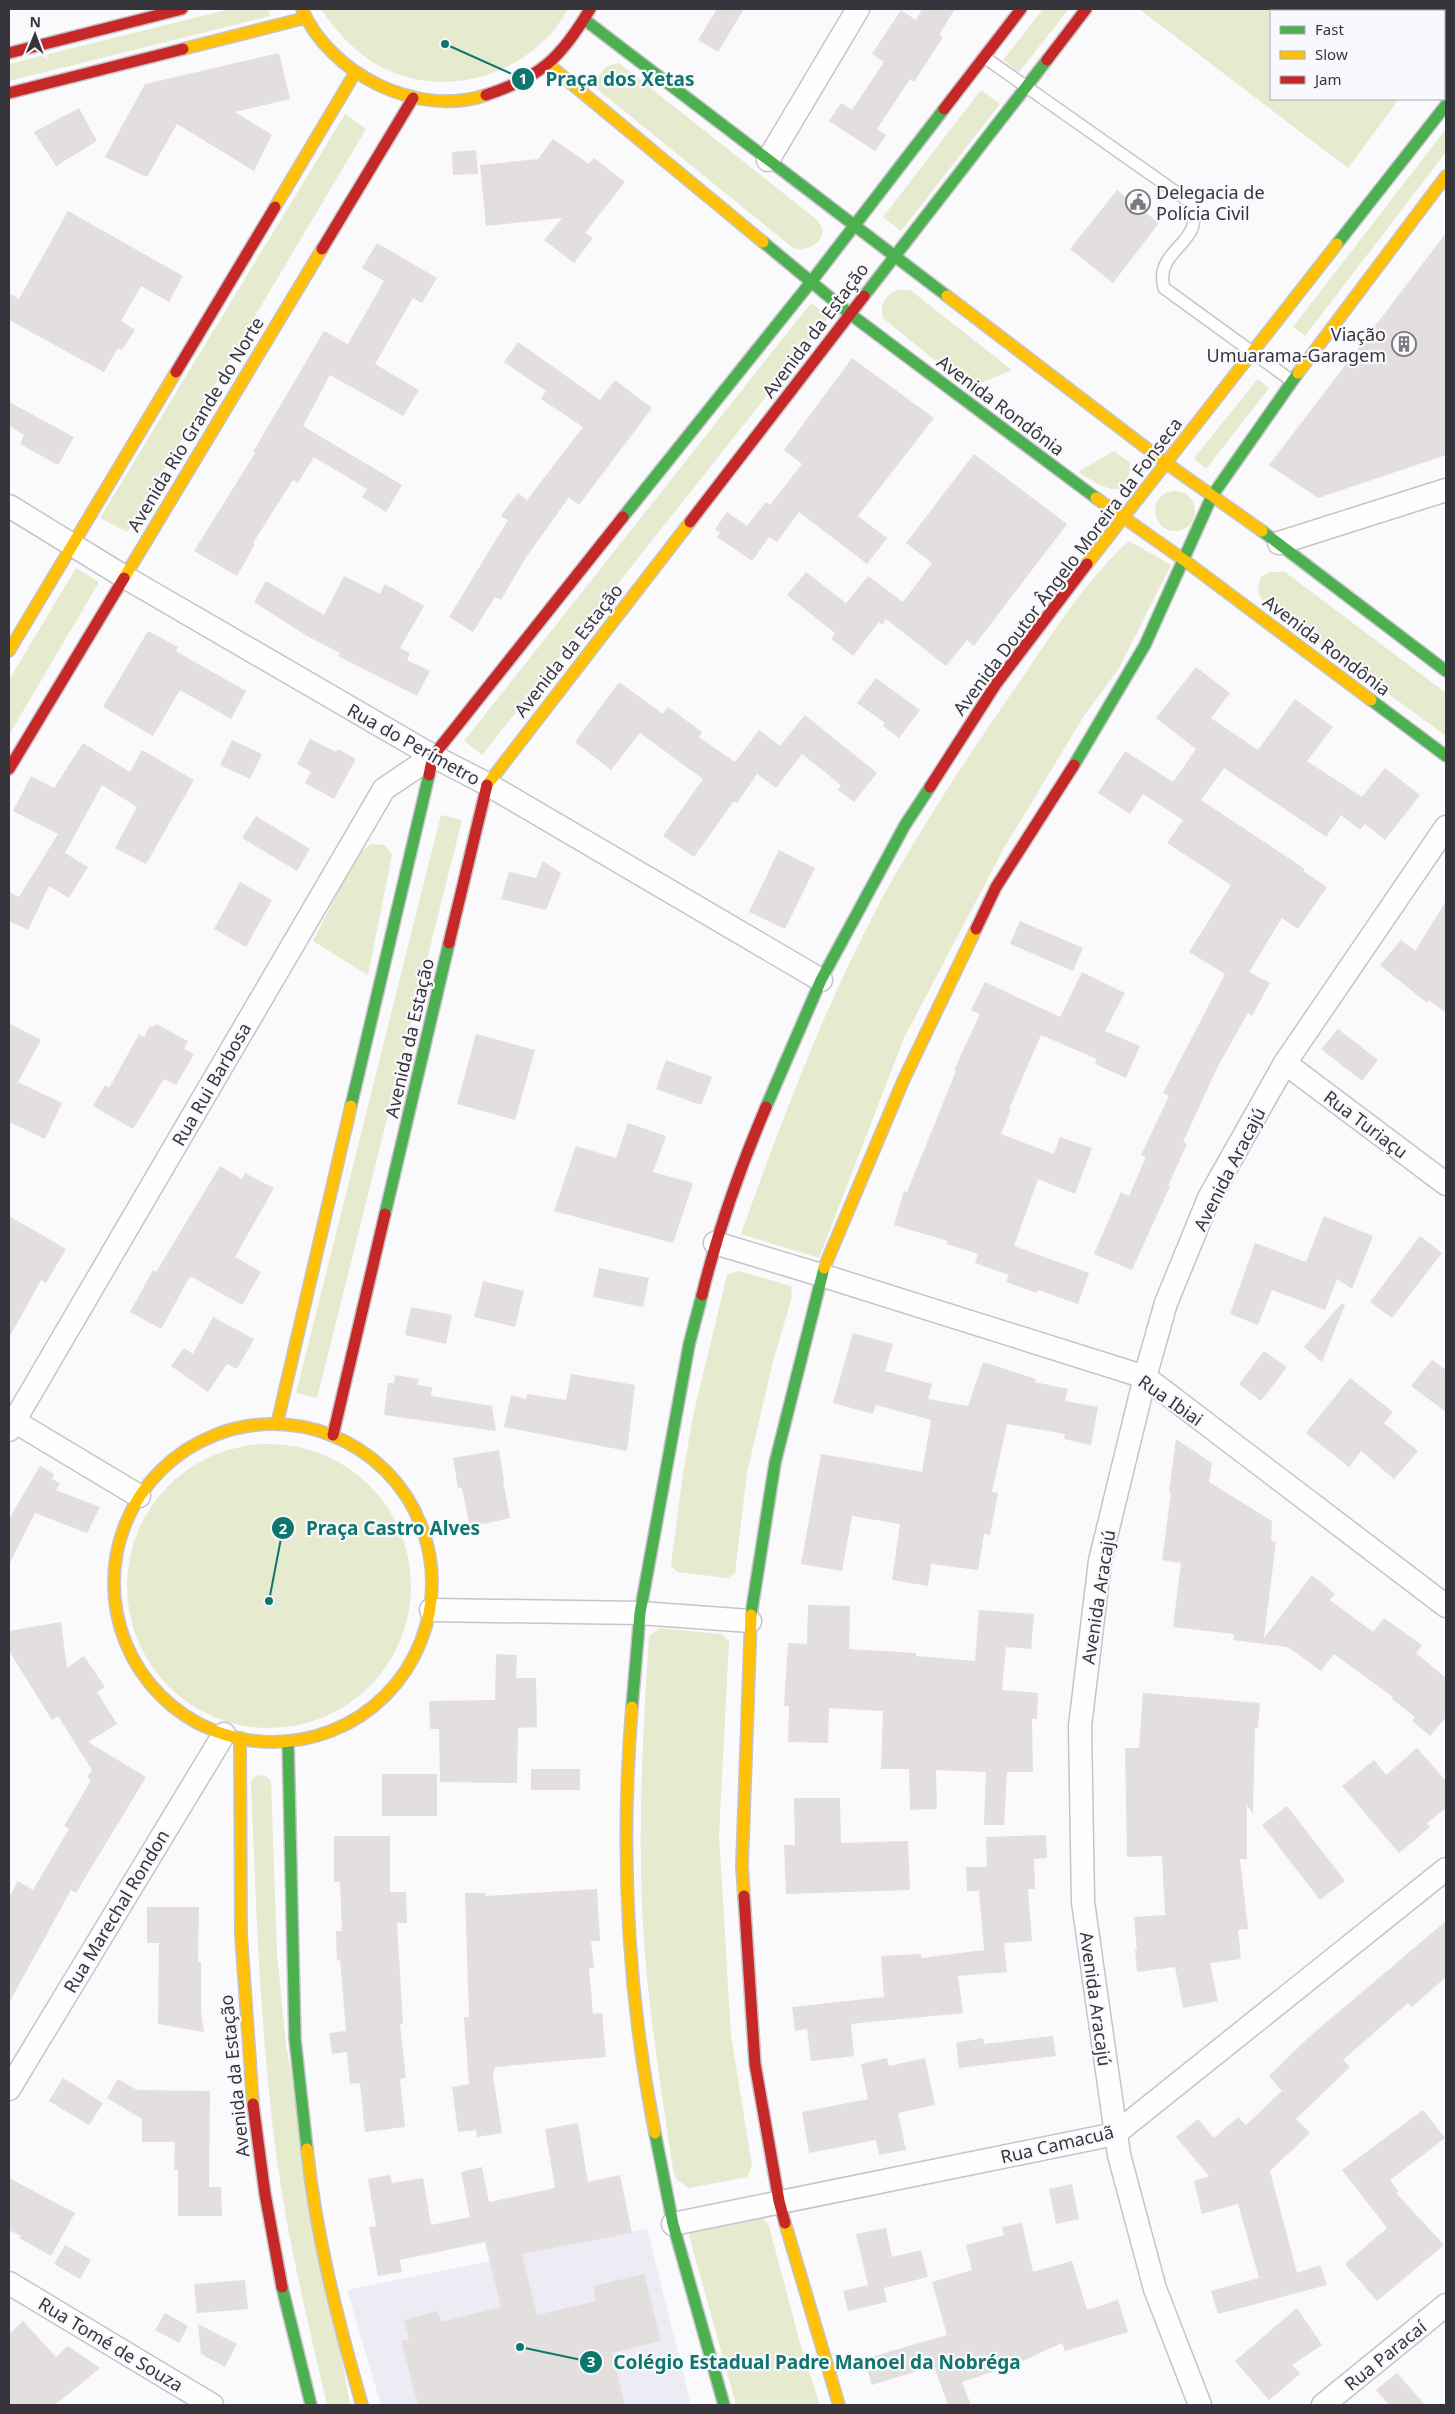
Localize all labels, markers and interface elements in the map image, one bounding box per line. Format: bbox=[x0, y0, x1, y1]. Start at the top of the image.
north arrow bbox=[10, 10, 60, 60]
legend bbox=[1270, 10, 1445, 100]
text: N bbox=[29, 12, 41, 31]
text: Fast bbox=[1315, 19, 1344, 39]
text: Slow bbox=[1315, 44, 1348, 64]
callout: Praça dos Xetas bbox=[510, 62, 704, 96]
text: Praça dos Xetas bbox=[545, 66, 695, 92]
text: 1 bbox=[519, 68, 527, 88]
text: Jam bbox=[1313, 69, 1342, 89]
place label: Delegacia de Polícia Civil bbox=[1156, 180, 1265, 225]
public building icon: Delegacia de Polícia Civil bbox=[1125, 189, 1151, 215]
street label: Avenida da Estação bbox=[756, 258, 874, 402]
street label: Avenida Rio Grande do Norte bbox=[121, 312, 269, 536]
place label: Viação Umuarama-Garagem bbox=[1206, 322, 1386, 367]
building icon: Viação Umuarama-Garagem bbox=[1391, 331, 1417, 357]
street label: Avenida Rondônia bbox=[933, 349, 1069, 461]
street label: Avenida Doutor Ângelo Moreira da Fonseca bbox=[947, 412, 1187, 720]
street label: Avenida da Estação bbox=[508, 578, 628, 722]
street label: Avenida Rondônia bbox=[1259, 589, 1395, 701]
street label: Rua do Perímetro bbox=[343, 698, 485, 790]
street label: Avenida da Estação bbox=[379, 956, 439, 1120]
street label: Rua Rui Barbosa bbox=[166, 1018, 256, 1150]
street label: Rua Turiaçu bbox=[1319, 1085, 1413, 1163]
street label: Avenida Aracajú bbox=[1188, 1103, 1270, 1235]
street label: Rua Ibiai bbox=[1134, 1369, 1208, 1431]
callout: Praça Castro Alves bbox=[271, 1511, 490, 1545]
text: Praça Castro Alves bbox=[306, 1515, 480, 1541]
text: 2 bbox=[279, 1518, 288, 1538]
street label: Avenida Aracajú bbox=[1076, 1528, 1120, 1666]
street label: Rua Marechal Rondon bbox=[58, 1825, 174, 1997]
street label: Avenida Aracajú bbox=[1075, 1930, 1117, 2068]
street label: Avenida da Estação bbox=[214, 1994, 254, 2158]
street label: Rua Camacuã bbox=[998, 2119, 1116, 2169]
street label: Rua Tomé de Souza bbox=[34, 2291, 188, 2397]
street label: Rua Paracaí bbox=[1339, 2314, 1431, 2395]
callout: Colégio Estadual Padre Manoel da Nobréga bbox=[578, 2345, 1031, 2379]
text: Colégio Estadual Padre Manoel da Nobréga bbox=[613, 2349, 1021, 2375]
text: 3 bbox=[587, 2351, 595, 2371]

